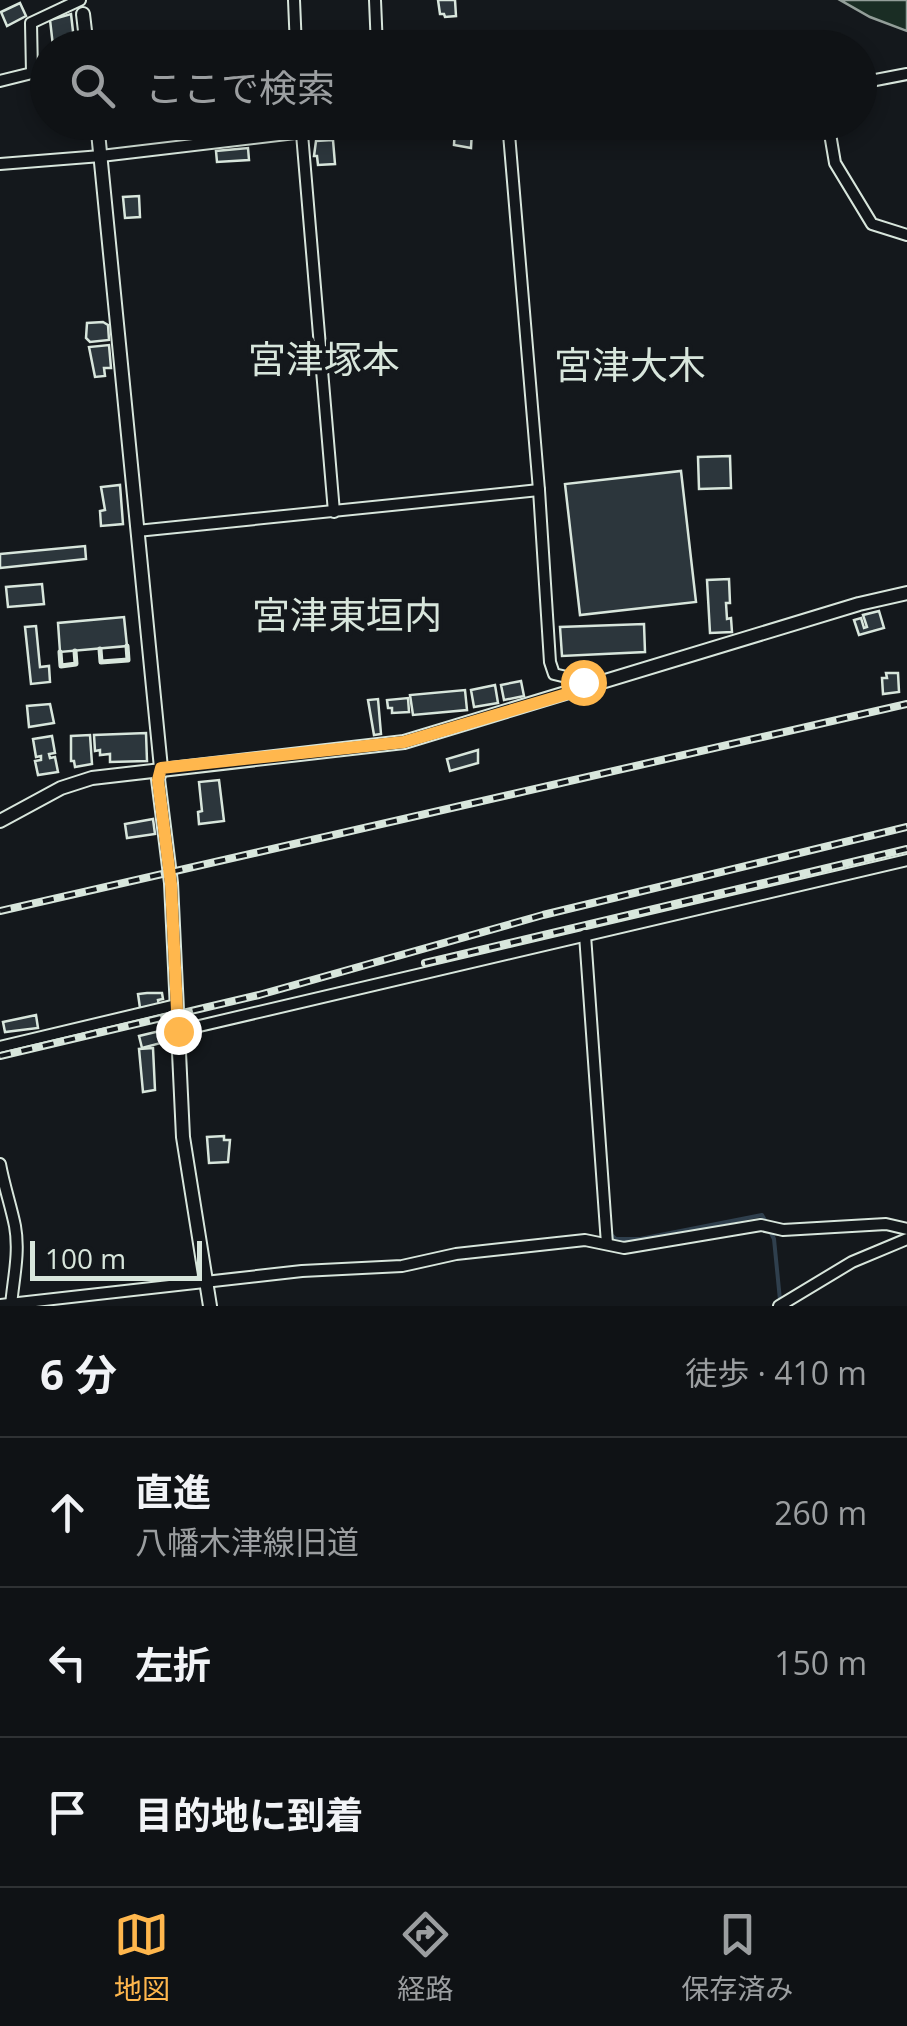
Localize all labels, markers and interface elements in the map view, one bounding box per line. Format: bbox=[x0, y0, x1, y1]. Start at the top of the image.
search box bbox=[30, 30, 877, 140]
icon: search bbox=[65, 58, 120, 113]
text: ここで検索 bbox=[145, 61, 335, 113]
district label: 宮津塚本 bbox=[248, 332, 400, 384]
district label: 宮津大木 bbox=[554, 338, 706, 390]
district label: 宮津東垣内 bbox=[252, 588, 442, 640]
route start bbox=[561, 660, 607, 706]
route end bbox=[156, 1009, 202, 1055]
scale bar bbox=[30, 1236, 202, 1280]
text: 100 m bbox=[45, 1239, 126, 1277]
text: 6 分 bbox=[40, 1345, 117, 1402]
text: 徒歩 · 410 m bbox=[685, 1351, 867, 1394]
text: 直進 bbox=[135, 1465, 211, 1517]
icon: ahead bbox=[40, 1485, 95, 1540]
text: 260 m bbox=[774, 1491, 867, 1534]
text: 八幡木津線旧道 bbox=[135, 1520, 359, 1563]
icon: left bbox=[40, 1635, 95, 1690]
text: 左折 bbox=[135, 1638, 211, 1690]
text: 150 m bbox=[774, 1641, 867, 1684]
icon: arrive bbox=[40, 1785, 95, 1840]
text: 目的地に到着 bbox=[135, 1788, 363, 1840]
tab: 地図 bbox=[114, 1907, 170, 2007]
tab: 経路 bbox=[397, 1907, 453, 2007]
tab: 保存済み bbox=[681, 1907, 793, 2007]

